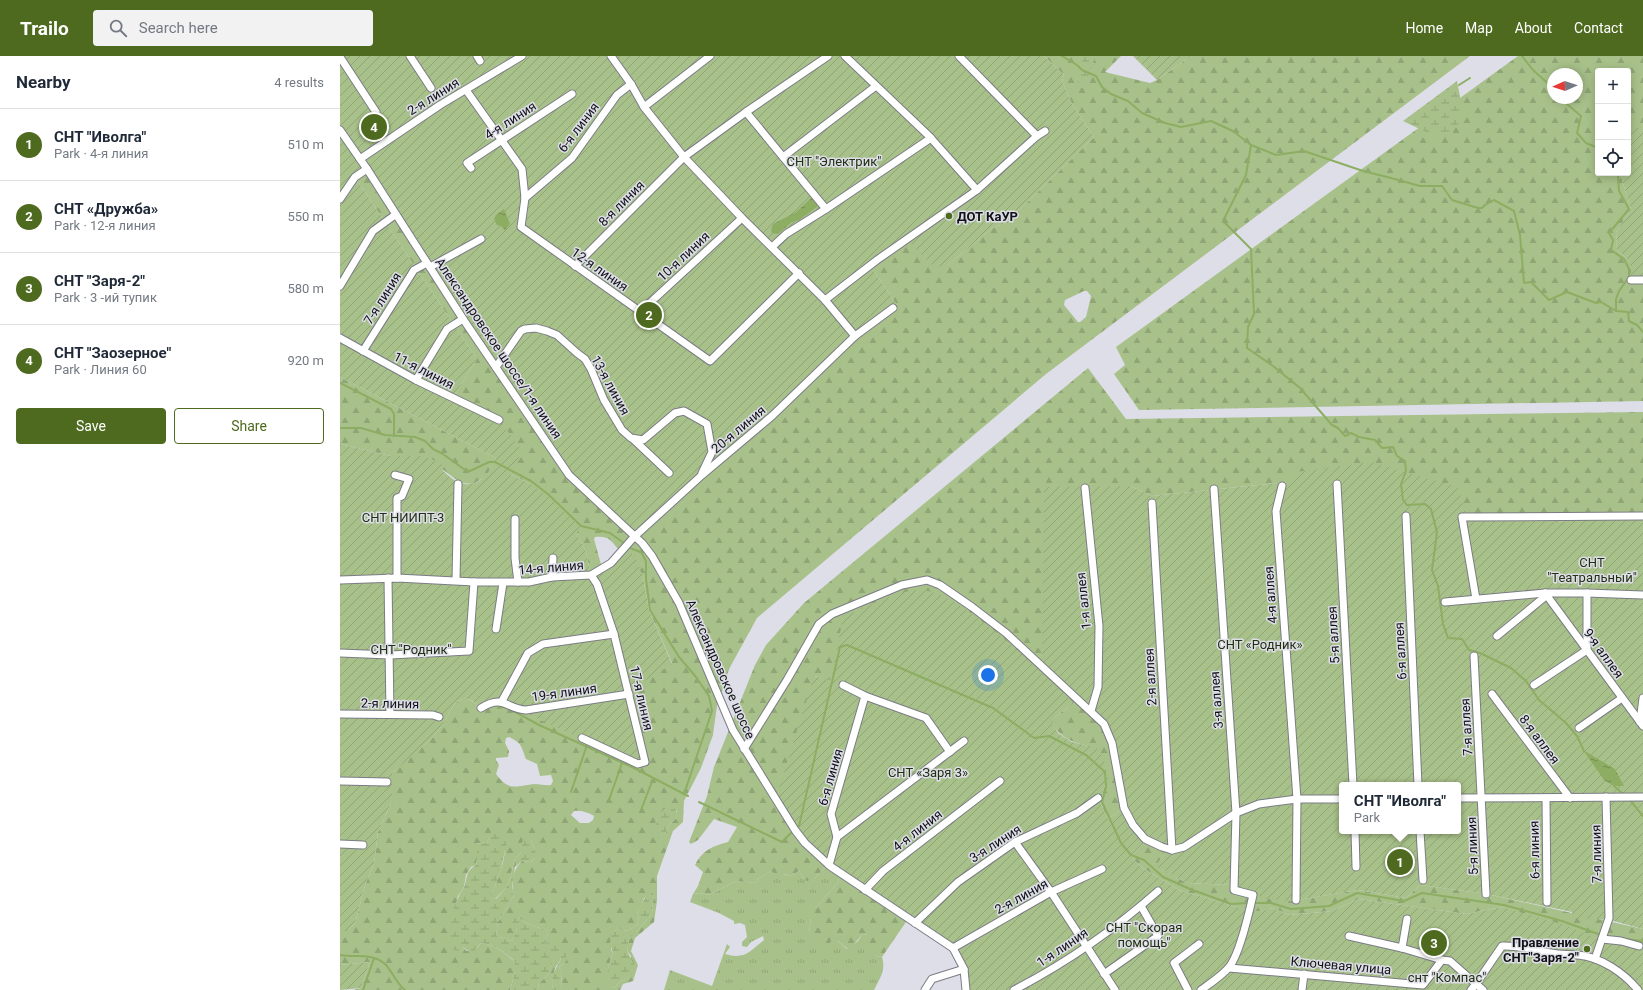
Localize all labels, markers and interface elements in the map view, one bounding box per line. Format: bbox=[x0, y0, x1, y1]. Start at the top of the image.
search box bbox=[93, 10, 373, 46]
text: Trailo bbox=[20, 17, 69, 40]
icon: search bbox=[107, 17, 129, 39]
text: Search here bbox=[139, 19, 218, 37]
text: Home bbox=[1405, 20, 1443, 36]
text: Map bbox=[1465, 20, 1493, 36]
text: About bbox=[1515, 20, 1552, 36]
text: Contact bbox=[1574, 20, 1623, 36]
north arrow bbox=[1547, 68, 1583, 104]
map controls bbox=[1595, 68, 1631, 176]
button: + bbox=[1595, 68, 1631, 104]
text: Nearby bbox=[16, 72, 71, 92]
text: 4 results bbox=[274, 75, 324, 90]
street label: 2-я линия bbox=[405, 75, 462, 118]
street label: 4-я линия bbox=[482, 98, 539, 143]
street label: 6-я линия bbox=[555, 99, 602, 155]
button: − bbox=[1595, 104, 1631, 140]
pin: 4 bbox=[361, 112, 387, 142]
text: СНТ "Иволга" bbox=[54, 128, 146, 146]
text: 1 bbox=[25, 137, 33, 152]
text: 510 m bbox=[287, 137, 324, 152]
button: locate bbox=[1595, 140, 1631, 176]
text: Park · 4-я линия bbox=[54, 146, 148, 161]
park label: СНТ "Электрик" bbox=[787, 154, 881, 169]
street label: 8-я линия bbox=[595, 177, 647, 229]
text: СНТ «Дружба» bbox=[54, 200, 158, 218]
text: 2 bbox=[25, 209, 33, 224]
text: 550 m bbox=[287, 209, 324, 224]
place label: ДОТ КаУР bbox=[957, 209, 1018, 224]
marker: ДОТ КаУР bbox=[944, 211, 954, 221]
text: Park · 12-я линия bbox=[54, 218, 156, 233]
street label: 10-я линия bbox=[654, 228, 712, 284]
street label: 12-я линия bbox=[568, 244, 631, 294]
street label: Александровское шоссе/1-я линия bbox=[432, 255, 565, 441]
street label: 7-я линия bbox=[361, 270, 404, 327]
text: СНТ "Заря-2" bbox=[54, 272, 145, 290]
text: 3 bbox=[25, 281, 33, 296]
text: 580 m bbox=[287, 281, 324, 296]
text: Park · 3 -ий тупик bbox=[54, 290, 157, 305]
pin: 2 bbox=[636, 300, 662, 330]
text: СНТ "Заозерное" bbox=[54, 344, 171, 362]
street label: 11-я линия bbox=[391, 349, 456, 392]
text: 4 bbox=[25, 353, 33, 368]
text: 920 m bbox=[287, 353, 324, 368]
street label: 13-я линия bbox=[588, 353, 633, 418]
text: Park · Линия 60 bbox=[54, 362, 147, 377]
street label: 20-я линия bbox=[708, 403, 768, 456]
button: Save bbox=[16, 408, 166, 444]
button: Share bbox=[174, 408, 324, 444]
park label: СНТ НИИПТ-3 bbox=[362, 510, 444, 525]
park label: СНТ "Театральный" bbox=[1547, 555, 1637, 585]
street label: 14-я линия bbox=[518, 557, 584, 578]
street label: 4-я аллея bbox=[1261, 566, 1280, 624]
street label: 1-я аллея bbox=[1073, 572, 1094, 630]
street label: Александровское шоссе bbox=[683, 597, 758, 741]
street label: 5-я аллея bbox=[1325, 606, 1342, 664]
street label: 6-я аллея bbox=[1392, 622, 1409, 680]
street label: 9-я аллея bbox=[1581, 626, 1627, 681]
park label: СНТ «Родник» bbox=[1217, 637, 1303, 652]
park label: СНТ ''Родник'' bbox=[371, 642, 451, 657]
street label: 2-я аллея bbox=[1142, 648, 1159, 706]
street label: 17-я линия bbox=[627, 664, 656, 732]
your location bbox=[978, 665, 998, 685]
street label: 3-я аллея bbox=[1207, 671, 1226, 729]
street label: 19-я линия bbox=[530, 680, 598, 704]
street label: 2-я линия bbox=[361, 695, 419, 712]
street label: 7-я аллея bbox=[1458, 698, 1475, 756]
street label: 8-я аллея bbox=[1516, 712, 1563, 767]
street label: 6-я линия bbox=[815, 747, 846, 807]
park label: СНТ «Заря 3» bbox=[888, 765, 968, 780]
popup bbox=[1339, 782, 1461, 834]
text: СНТ "Иволга" bbox=[1354, 792, 1446, 810]
street label: 4-я линия bbox=[890, 806, 945, 854]
text: Park bbox=[1354, 810, 1380, 825]
street label: 5-я линия bbox=[1464, 817, 1481, 875]
street label: 3-я линия bbox=[967, 821, 1024, 866]
street label: 6-я линия bbox=[1526, 821, 1543, 879]
street label: 7-я линия bbox=[1588, 825, 1605, 883]
pin: 1 bbox=[1387, 847, 1413, 877]
street label: 2-я линия bbox=[992, 876, 1050, 917]
park label: СНТ "Скорая помощь" bbox=[1106, 920, 1182, 950]
street label: 1-я линия bbox=[1034, 925, 1091, 970]
pin: 3 bbox=[1421, 928, 1447, 958]
place label: Правление СНТ"Заря-2" bbox=[1503, 935, 1579, 965]
marker: Правление СНТ"Заря-2" bbox=[1582, 944, 1592, 954]
street label: Ключевая улица bbox=[1290, 954, 1392, 977]
park label: снт "Компас" bbox=[1408, 970, 1486, 985]

